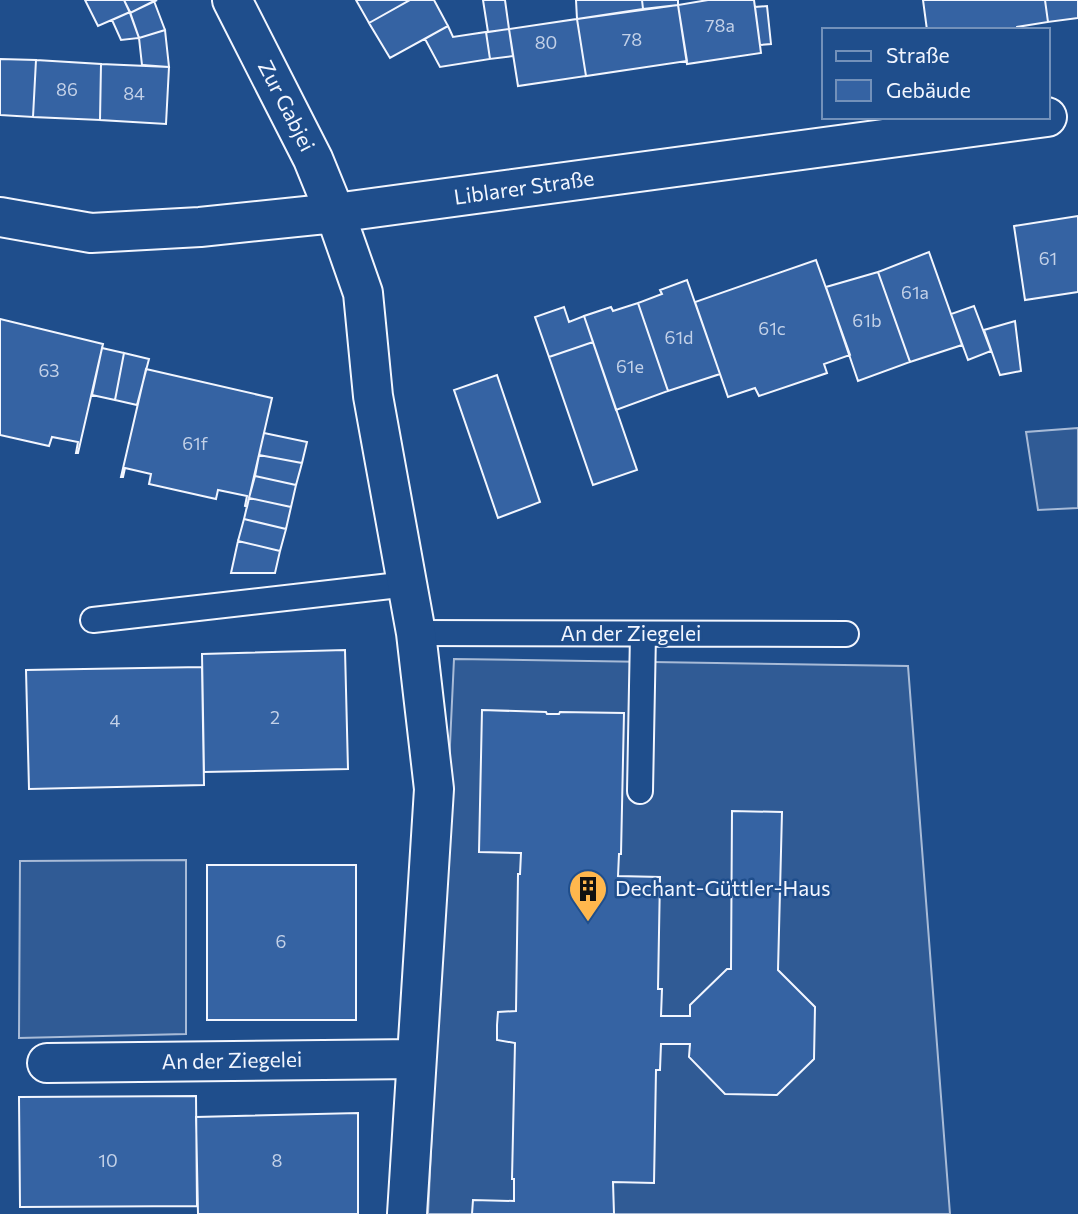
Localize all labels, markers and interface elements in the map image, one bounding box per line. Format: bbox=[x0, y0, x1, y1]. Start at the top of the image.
house number: 78a bbox=[705, 14, 735, 36]
house number: 78 bbox=[622, 28, 642, 50]
legend bbox=[822, 28, 1050, 119]
house number: 80 bbox=[535, 31, 557, 53]
text: Straße bbox=[886, 42, 950, 67]
street label: Zur Gabjei bbox=[254, 56, 321, 155]
text: Gebäude bbox=[886, 77, 971, 102]
house number: 86 bbox=[56, 78, 78, 100]
house number: 84 bbox=[123, 82, 145, 104]
street label: Liblarer Straße bbox=[452, 164, 596, 209]
house number: 61 bbox=[1039, 247, 1057, 269]
house number: 61a bbox=[901, 281, 929, 303]
house number: 61b bbox=[852, 309, 882, 331]
house number: 61c bbox=[758, 317, 786, 339]
house number: 61d bbox=[664, 326, 694, 348]
house number: 61e bbox=[616, 355, 644, 377]
house number: 63 bbox=[38, 359, 60, 381]
house number: 61f bbox=[182, 432, 209, 454]
street label: An der Ziegelei bbox=[561, 620, 701, 645]
house number: 2 bbox=[270, 706, 280, 728]
house number: 4 bbox=[110, 709, 121, 731]
building icon: Dechant-Güttler-Haus bbox=[567, 868, 609, 923]
place label: Dechant-Güttler-Haus bbox=[615, 875, 830, 900]
house number: 6 bbox=[276, 930, 286, 952]
street label: An der Ziegelei bbox=[161, 1046, 303, 1073]
house number: 10 bbox=[98, 1149, 118, 1171]
house number: 8 bbox=[272, 1149, 283, 1171]

